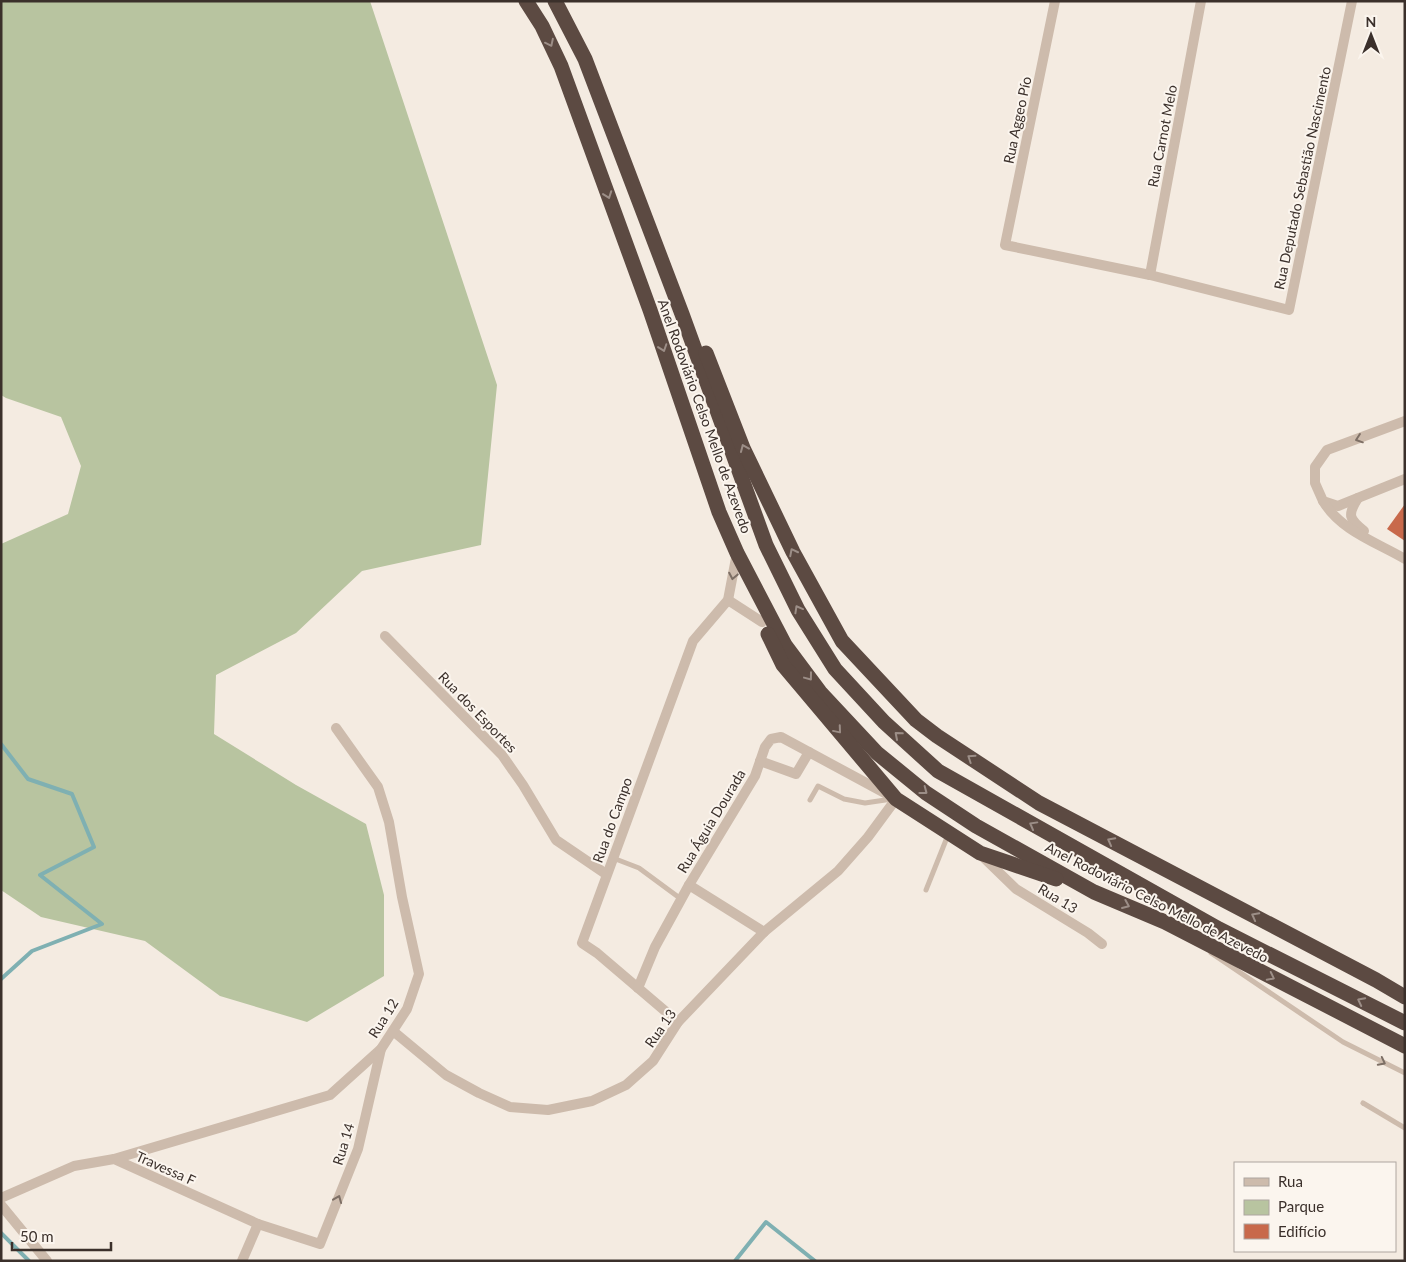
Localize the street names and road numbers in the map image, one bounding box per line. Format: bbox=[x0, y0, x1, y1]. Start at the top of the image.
street label: Rua Deputado Sebastião Nascimento bbox=[1270, 65, 1334, 291]
street label: Rua Aggeo Pío bbox=[999, 75, 1035, 165]
street label: Rua Carnot Melo bbox=[1144, 83, 1180, 189]
street label: Anel Rodoviário Celso Mello de Azevedo bbox=[655, 296, 755, 536]
street label: Rua dos Esportes bbox=[435, 668, 521, 756]
street label: Rua Águia Dourada bbox=[673, 766, 749, 876]
street label: Rua do Campo bbox=[589, 775, 635, 865]
street label: Anel Rodoviário Celso Mello de Azevedo bbox=[1043, 838, 1271, 966]
street label: Rua 13 bbox=[1035, 880, 1081, 916]
street label: Rua 12 bbox=[364, 995, 402, 1041]
street label: Rua 13 bbox=[641, 1005, 679, 1051]
street label: Rua 14 bbox=[329, 1121, 357, 1167]
street label: Travessa F bbox=[134, 1147, 199, 1189]

